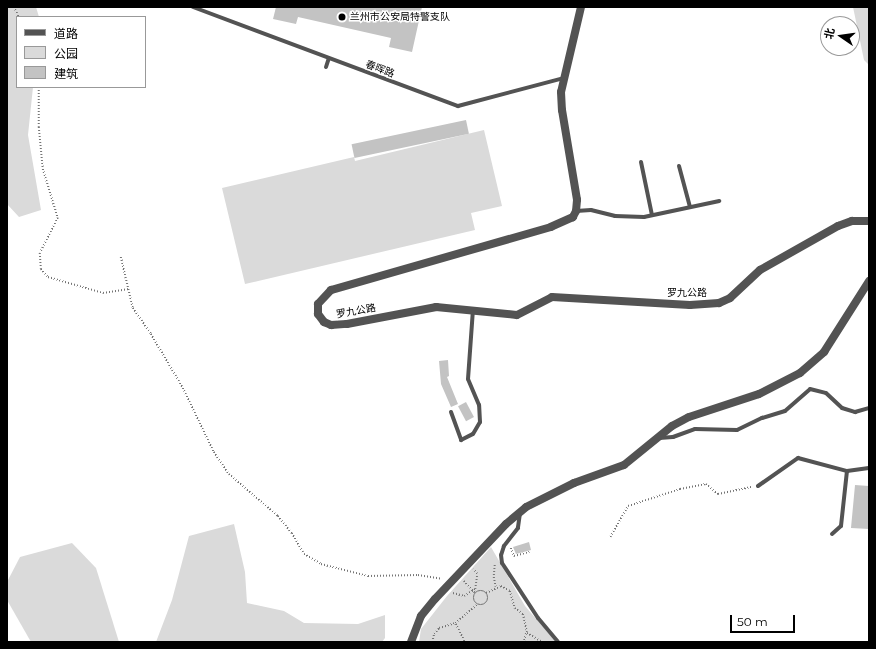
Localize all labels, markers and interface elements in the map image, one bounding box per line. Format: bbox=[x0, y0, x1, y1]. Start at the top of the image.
place label: 兰州市公安局特警支队 bbox=[350, 11, 450, 23]
marker: 兰州市公安局特警支队 bbox=[337, 12, 347, 22]
legend bbox=[16, 16, 146, 88]
north arrow bbox=[820, 16, 860, 56]
text: 道路 bbox=[54, 26, 78, 41]
text: 北 bbox=[821, 27, 837, 40]
text: 公园 bbox=[54, 46, 78, 61]
street label: 春晖路 bbox=[364, 58, 396, 80]
text: 建筑 bbox=[54, 66, 78, 81]
street label: 罗九公路 bbox=[667, 287, 707, 299]
street label: 罗九公路 bbox=[335, 302, 377, 320]
scale bar bbox=[732, 607, 797, 633]
text: 50 m bbox=[737, 614, 768, 629]

